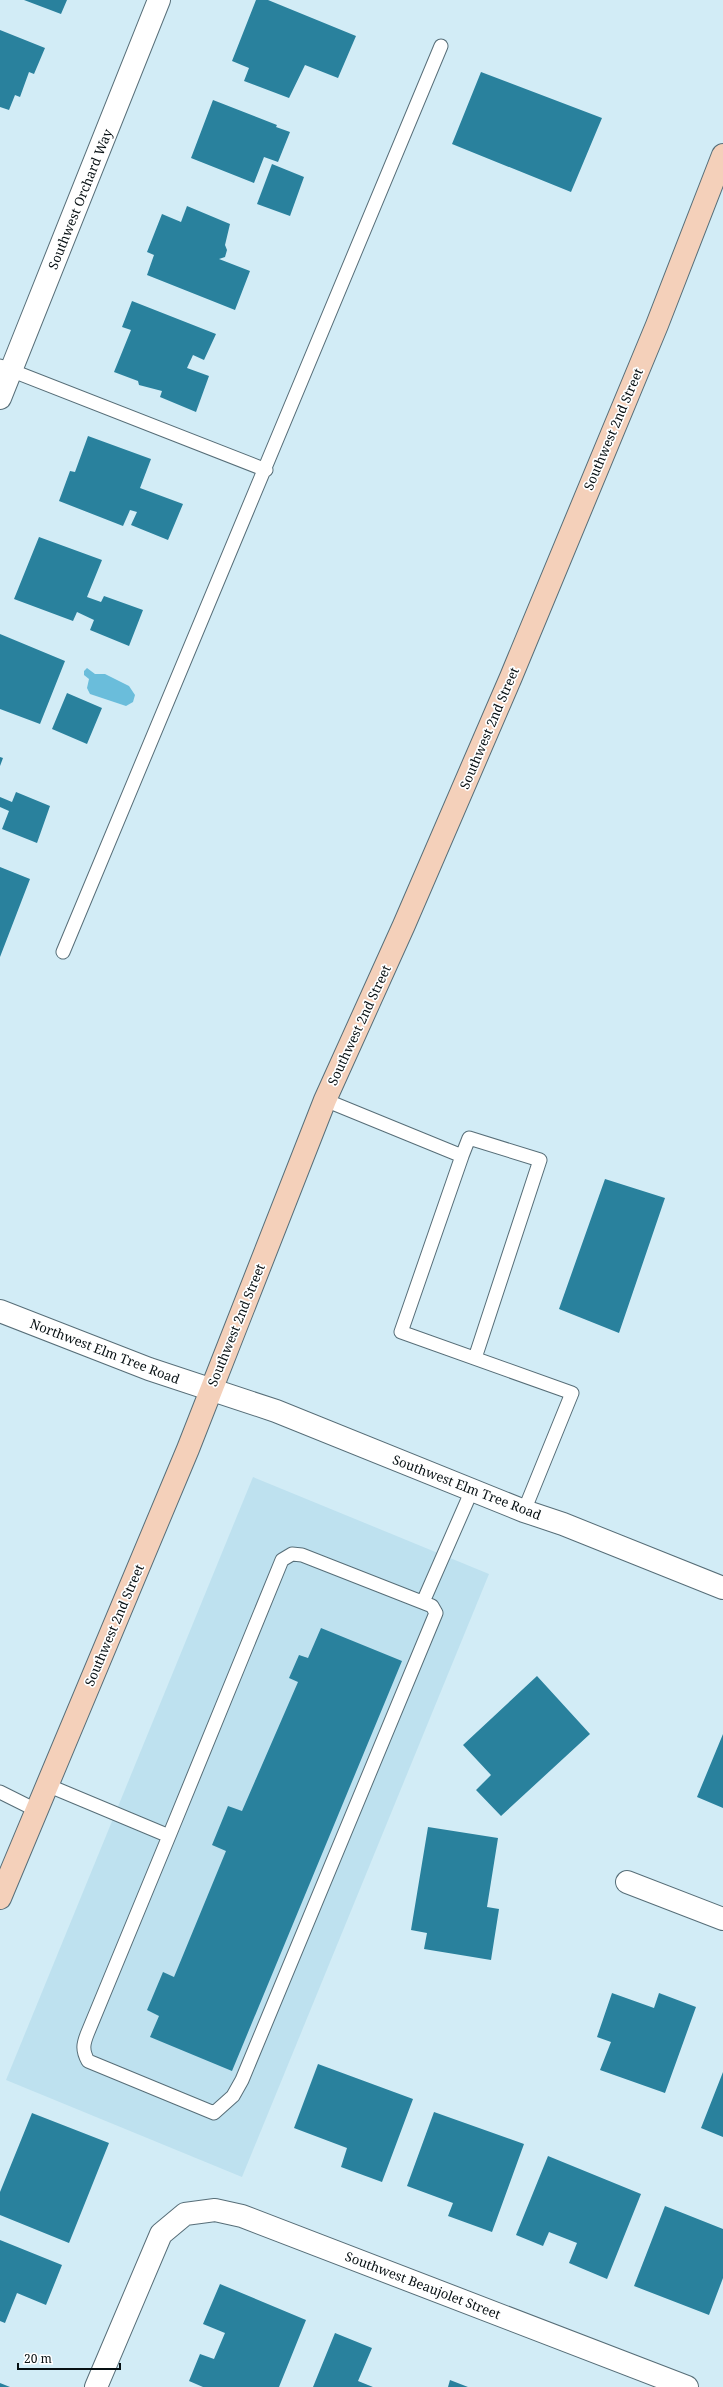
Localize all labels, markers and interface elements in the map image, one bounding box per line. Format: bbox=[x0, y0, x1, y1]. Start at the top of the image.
street label: Southwest Orchard Way bbox=[44, 125, 117, 272]
street label: Southwest 2nd Street bbox=[579, 365, 647, 493]
street label: Southwest 2nd Street bbox=[455, 664, 523, 792]
street label: Southwest 2nd Street bbox=[323, 961, 395, 1088]
street label: Southwest 2nd Street bbox=[203, 1261, 269, 1389]
street label: Northwest Elm Tree Road bbox=[28, 1314, 182, 1388]
street label: Southwest Elm Tree Road bbox=[390, 1450, 544, 1524]
street label: Southwest 2nd Street bbox=[80, 1561, 148, 1689]
street label: Southwest Beaujolet Street bbox=[343, 2247, 504, 2323]
scale bar bbox=[18, 2345, 120, 2371]
text: 20 m bbox=[24, 2350, 52, 2367]

